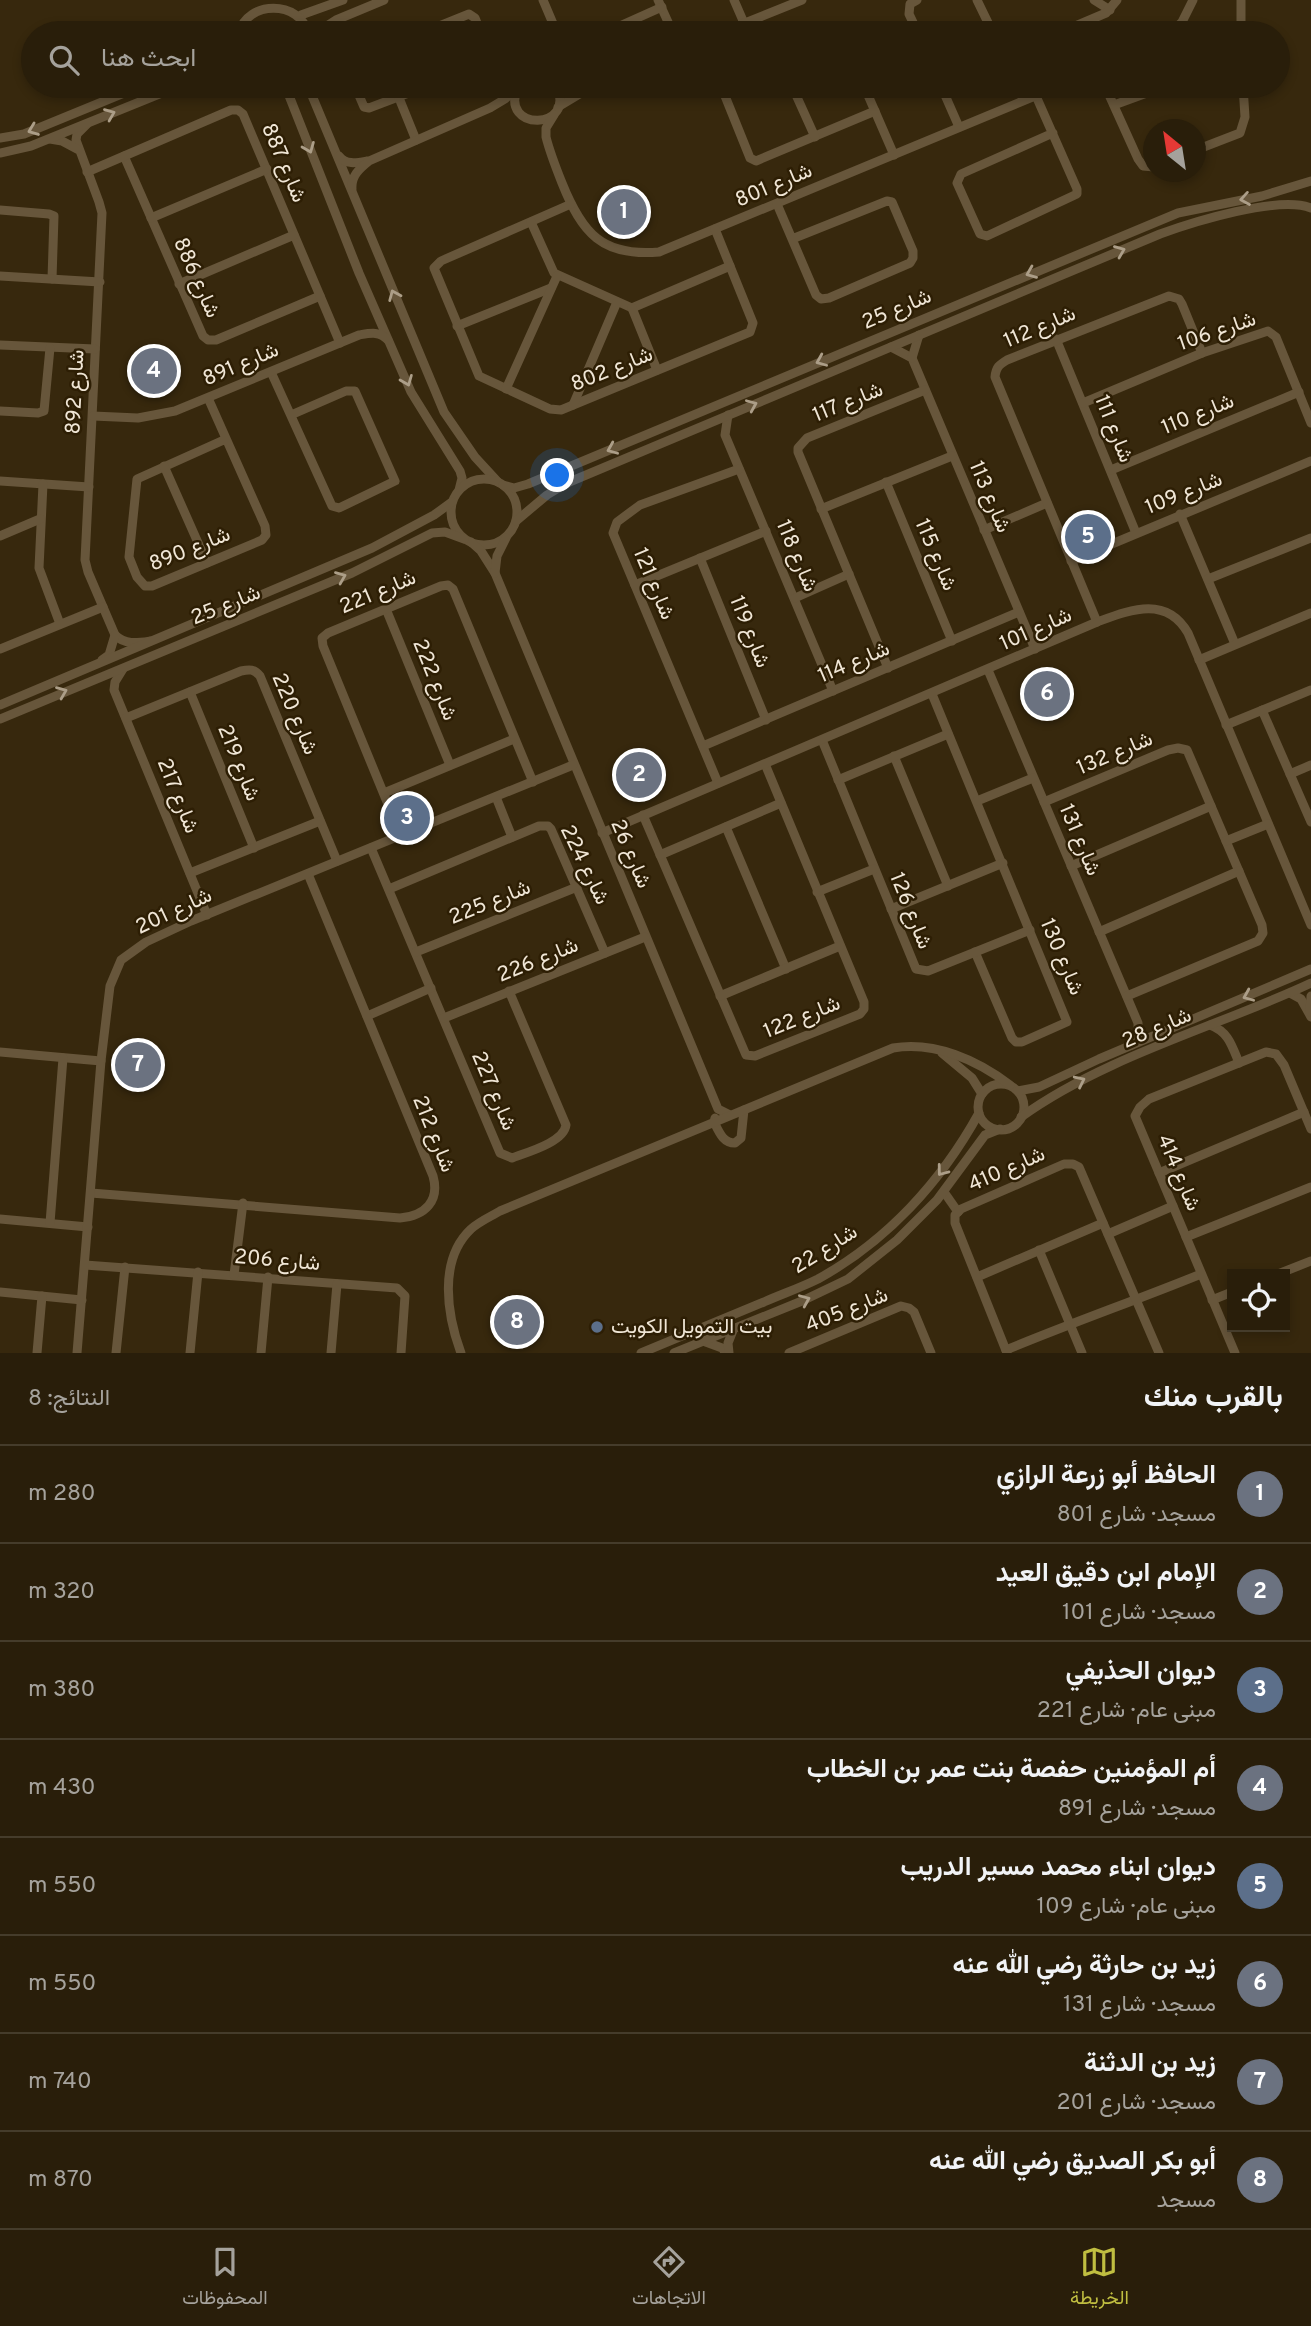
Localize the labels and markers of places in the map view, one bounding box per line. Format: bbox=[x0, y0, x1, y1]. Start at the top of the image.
pin: 1 bbox=[601, 186, 647, 238]
pin: 4 bbox=[131, 345, 177, 397]
pin: 5 bbox=[1065, 511, 1111, 563]
pin: 6 bbox=[1024, 668, 1070, 720]
pin: 2 bbox=[616, 749, 662, 801]
pin: 3 bbox=[384, 792, 430, 844]
pin: 7 bbox=[115, 1039, 161, 1091]
pin: 8 bbox=[494, 1296, 540, 1348]
place label: بيت التمويل الكويت bbox=[611, 1314, 772, 1341]
marker: بيت التمويل الكويت bbox=[589, 1319, 605, 1335]

